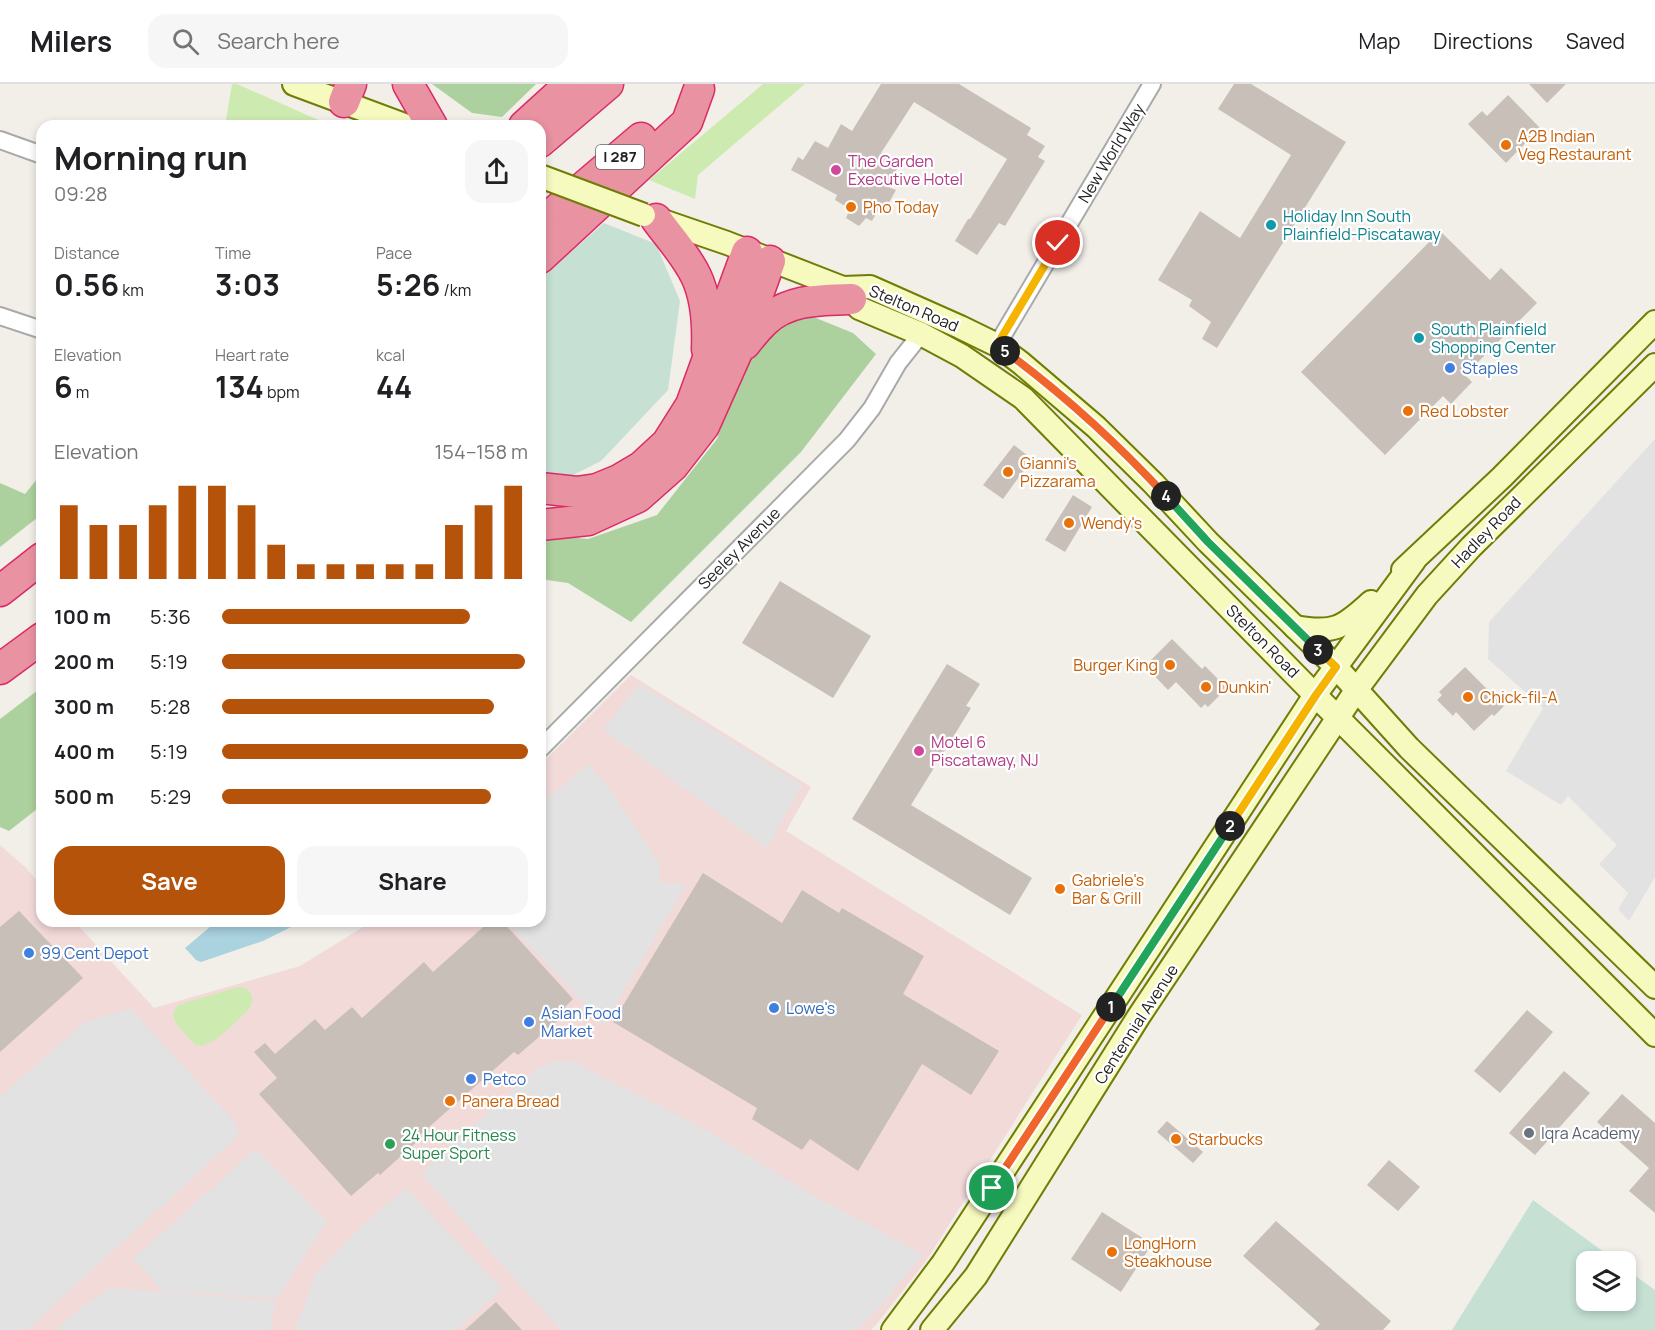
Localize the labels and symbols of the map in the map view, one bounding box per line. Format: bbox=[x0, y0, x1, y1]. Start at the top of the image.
street label: New World Way bbox=[1073, 99, 1150, 207]
place label: A2B Indian Veg Restaurant bbox=[1518, 125, 1632, 165]
marker: A2B Indian Veg Restaurant bbox=[1499, 138, 1513, 152]
road number: I 287 bbox=[596, 145, 644, 169]
place label: The Garden Executive Hotel bbox=[848, 150, 963, 190]
marker: The Garden Executive Hotel bbox=[829, 163, 843, 177]
place label: Pho Today bbox=[863, 196, 939, 218]
marker: Pho Today bbox=[844, 200, 858, 214]
place label: Holiday Inn South Plainfield-Piscataway bbox=[1283, 205, 1441, 245]
pin bbox=[1032, 217, 1083, 268]
marker: Holiday Inn South Plainfield-Piscataway bbox=[1264, 218, 1278, 232]
street label: Stelton Road bbox=[866, 279, 962, 337]
place label: South Plainfield Shopping Center bbox=[1431, 318, 1556, 358]
marker: South Plainfield Shopping Center bbox=[1412, 331, 1426, 345]
pin: 5 bbox=[990, 336, 1020, 366]
place label: Staples bbox=[1462, 357, 1518, 379]
marker: Staples bbox=[1443, 361, 1457, 375]
place label: Red Lobster bbox=[1420, 400, 1509, 422]
marker: Red Lobster bbox=[1401, 404, 1415, 418]
place label: Gianni's Pizzarama bbox=[1020, 452, 1096, 492]
marker: Gianni's Pizzarama bbox=[1001, 465, 1015, 479]
pin: 4 bbox=[1151, 481, 1181, 511]
street label: Hadley Road bbox=[1446, 491, 1526, 573]
street label: Seeley Avenue bbox=[693, 502, 785, 594]
place label: Wendy's bbox=[1081, 512, 1142, 534]
marker: Wendy's bbox=[1062, 516, 1076, 530]
street label: Stelton Road bbox=[1222, 600, 1304, 682]
pin: 3 bbox=[1303, 635, 1333, 665]
place label: Burger King bbox=[1073, 654, 1158, 676]
marker: Burger King bbox=[1163, 658, 1177, 672]
place label: Dunkin' bbox=[1218, 676, 1272, 698]
marker: Dunkin' bbox=[1199, 680, 1213, 694]
place label: Chick-fil-A bbox=[1480, 686, 1558, 708]
marker: Chick-fil-A bbox=[1461, 690, 1475, 704]
place label: Motel 6 Piscataway, NJ bbox=[931, 731, 1039, 771]
marker: Motel 6 Piscataway, NJ bbox=[912, 744, 926, 758]
pin: 2 bbox=[1215, 811, 1245, 841]
place label: Gabriele's Bar & Grill bbox=[1072, 869, 1144, 909]
marker: Gabriele's Bar & Grill bbox=[1053, 882, 1067, 896]
place label: 99 Cent Depot bbox=[41, 942, 149, 964]
marker: 99 Cent Depot bbox=[22, 946, 36, 960]
street label: Centennial Avenue bbox=[1089, 960, 1183, 1088]
pin: 1 bbox=[1096, 992, 1126, 1022]
place label: Lowe's bbox=[786, 997, 835, 1019]
marker: Lowe's bbox=[767, 1001, 781, 1015]
place label: Asian Food Market bbox=[541, 1002, 621, 1042]
marker: Asian Food Market bbox=[522, 1015, 536, 1029]
place label: Petco bbox=[483, 1068, 526, 1090]
marker: Petco bbox=[464, 1072, 478, 1086]
place label: Panera Bread bbox=[462, 1090, 560, 1112]
marker: Panera Bread bbox=[443, 1094, 457, 1108]
place label: Iqra Academy bbox=[1541, 1122, 1640, 1144]
place label: 24 Hour Fitness Super Sport bbox=[402, 1124, 516, 1164]
marker: Iqra Academy bbox=[1522, 1126, 1536, 1140]
place label: Starbucks bbox=[1188, 1128, 1263, 1150]
marker: Starbucks bbox=[1169, 1132, 1183, 1146]
marker: 24 Hour Fitness Super Sport bbox=[383, 1137, 397, 1151]
pin bbox=[966, 1162, 1017, 1213]
place label: LongHorn Steakhouse bbox=[1124, 1232, 1212, 1272]
marker: LongHorn Steakhouse bbox=[1105, 1245, 1119, 1259]

